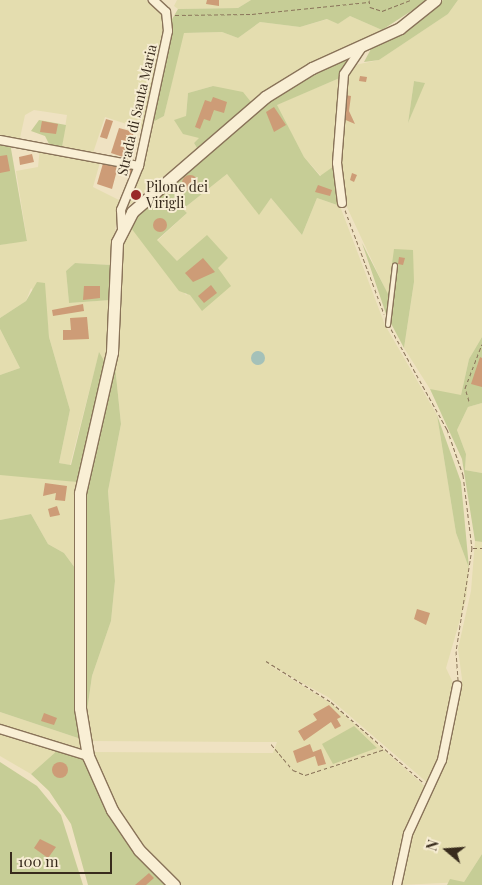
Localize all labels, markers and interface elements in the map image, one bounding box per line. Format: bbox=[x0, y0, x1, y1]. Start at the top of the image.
street label: Strada di Santa Maria bbox=[114, 42, 160, 178]
place label: Pilone dei Virigli bbox=[146, 179, 208, 212]
marker: Pilone dei Virigli bbox=[130, 189, 142, 201]
north arrow bbox=[422, 825, 472, 875]
text: N bbox=[422, 837, 443, 853]
scale bar bbox=[12, 842, 115, 874]
text: 100 m bbox=[18, 851, 59, 871]

